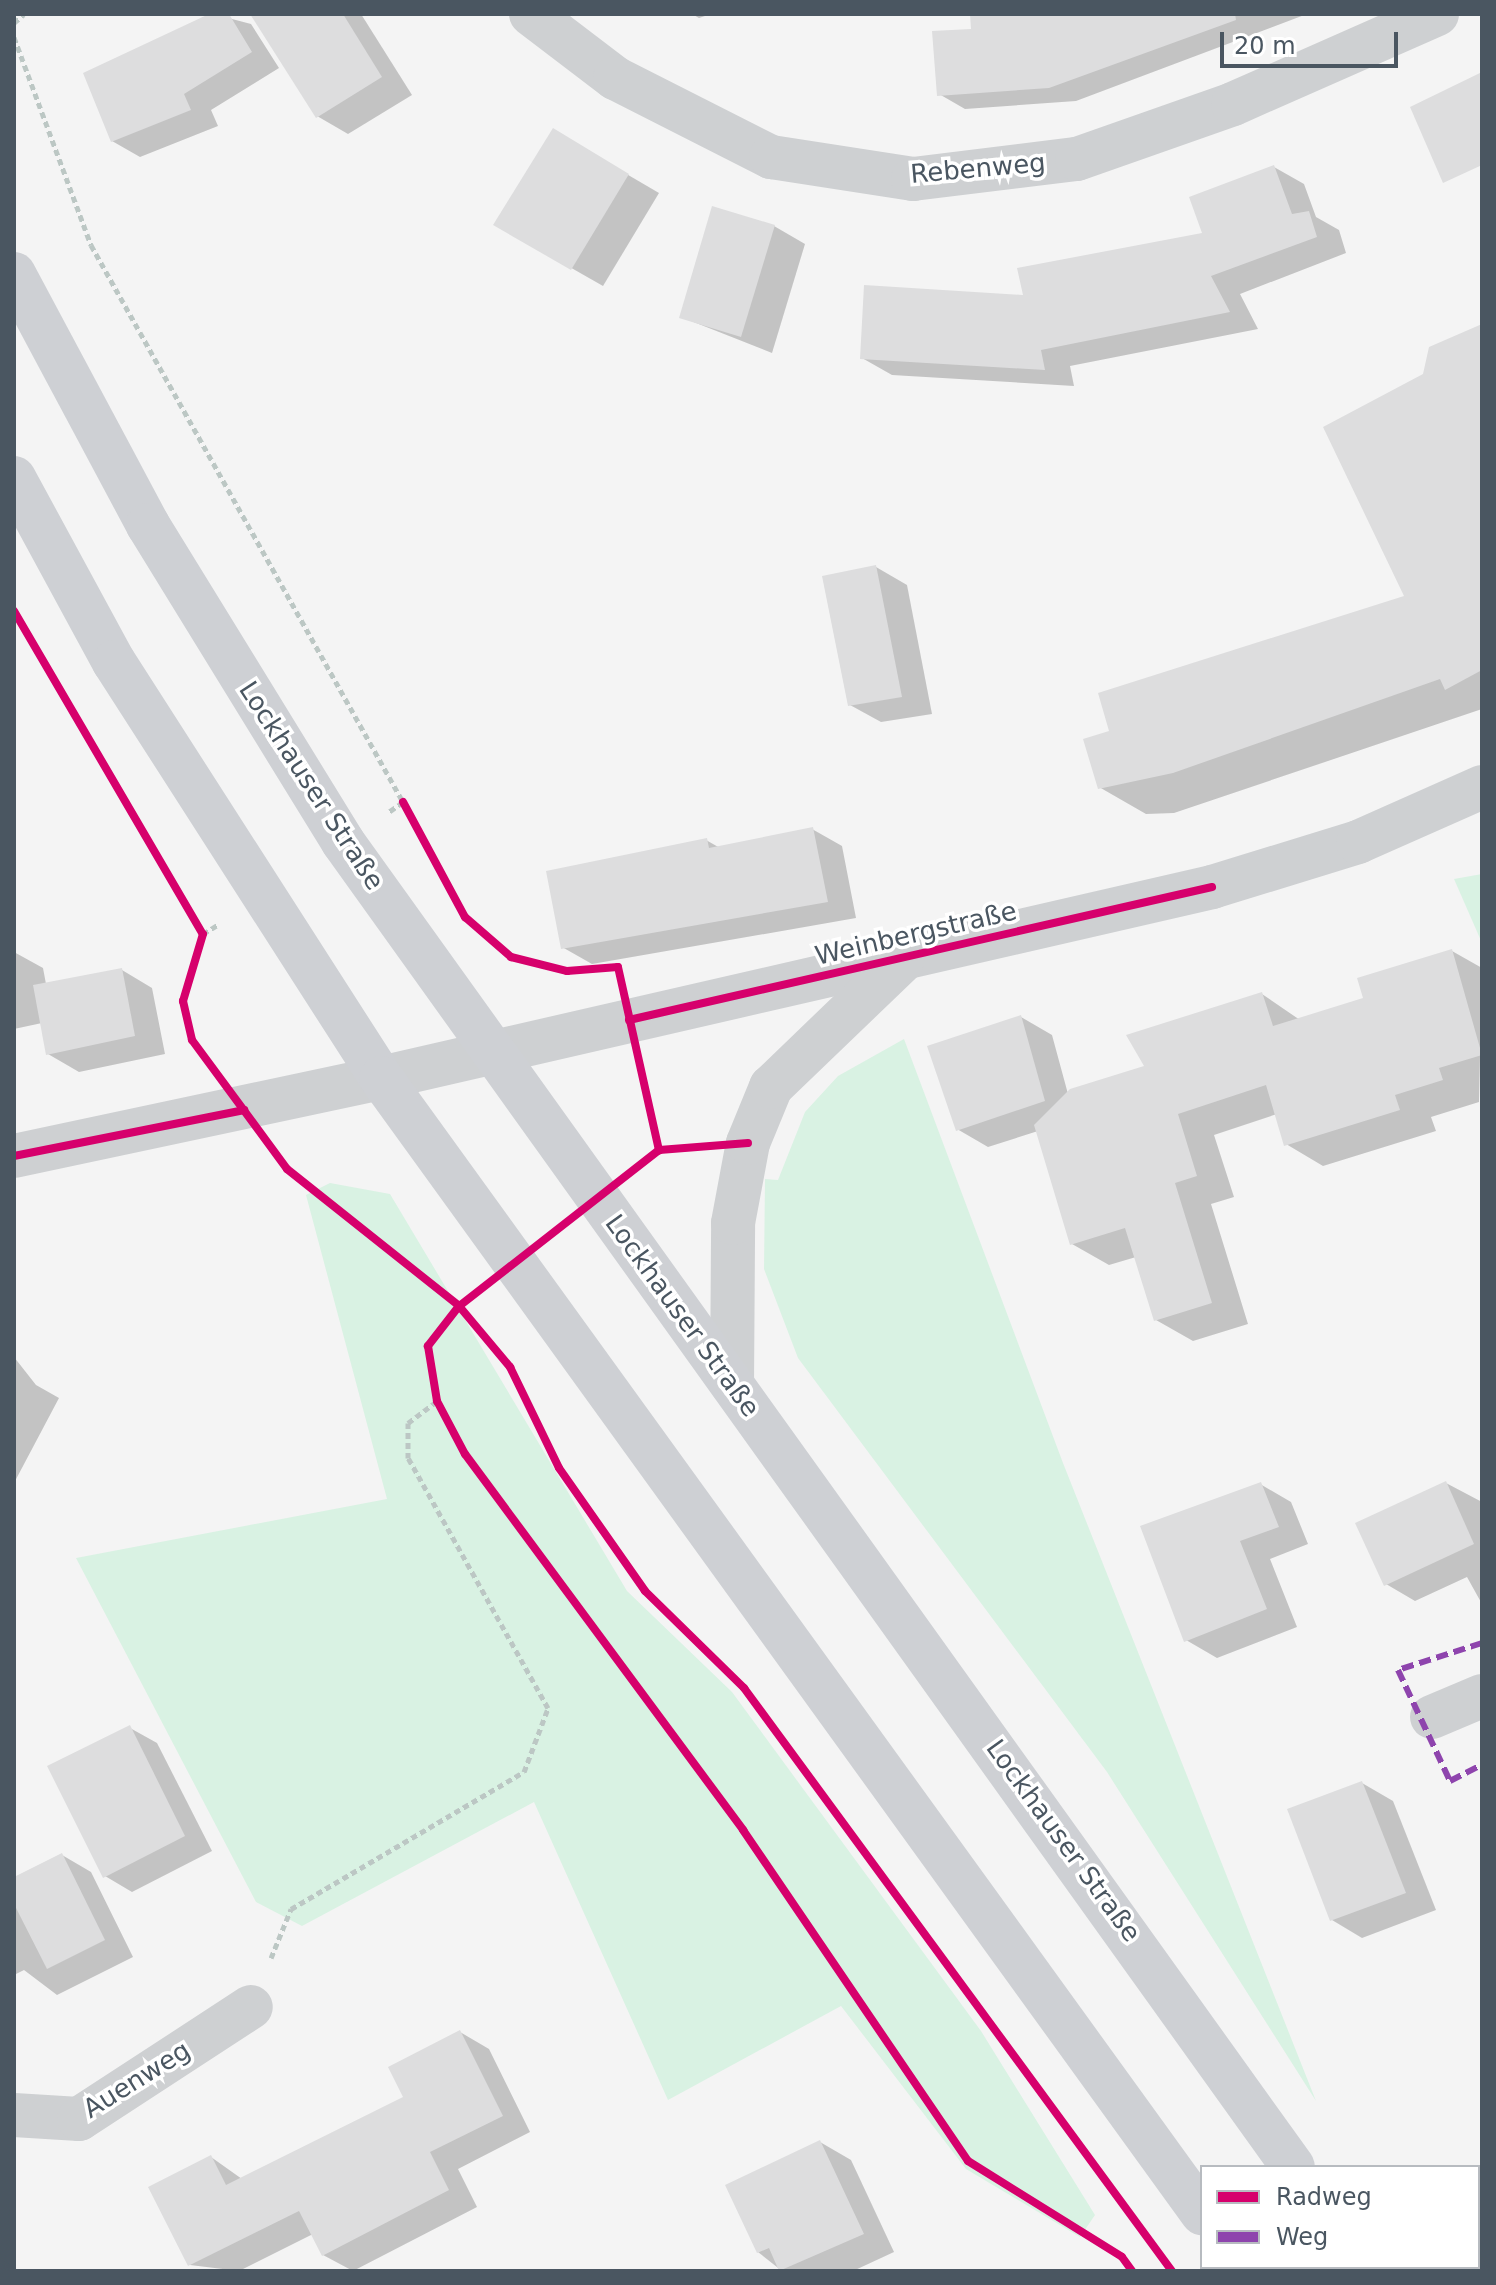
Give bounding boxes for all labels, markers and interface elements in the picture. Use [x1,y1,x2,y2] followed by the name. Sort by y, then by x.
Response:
[1224,16,1402,66] scale bar
[1234,32,1296,60] text: 20 m
[909,148,1047,190] street label: Rebenweg
[232,676,390,896] street label: Lockhauser Straße
[812,896,1020,972] street label: Weinbergstraße
[598,1209,766,1423] street label: Lockhauser Straße
[979,1734,1147,1948] street label: Lockhauser Straße
[78,2035,196,2125] street label: Auenweg
[1200,2165,1480,2269] legend
[1276,2183,1372,2211] text: Radweg
[1276,2223,1328,2251] text: Weg

